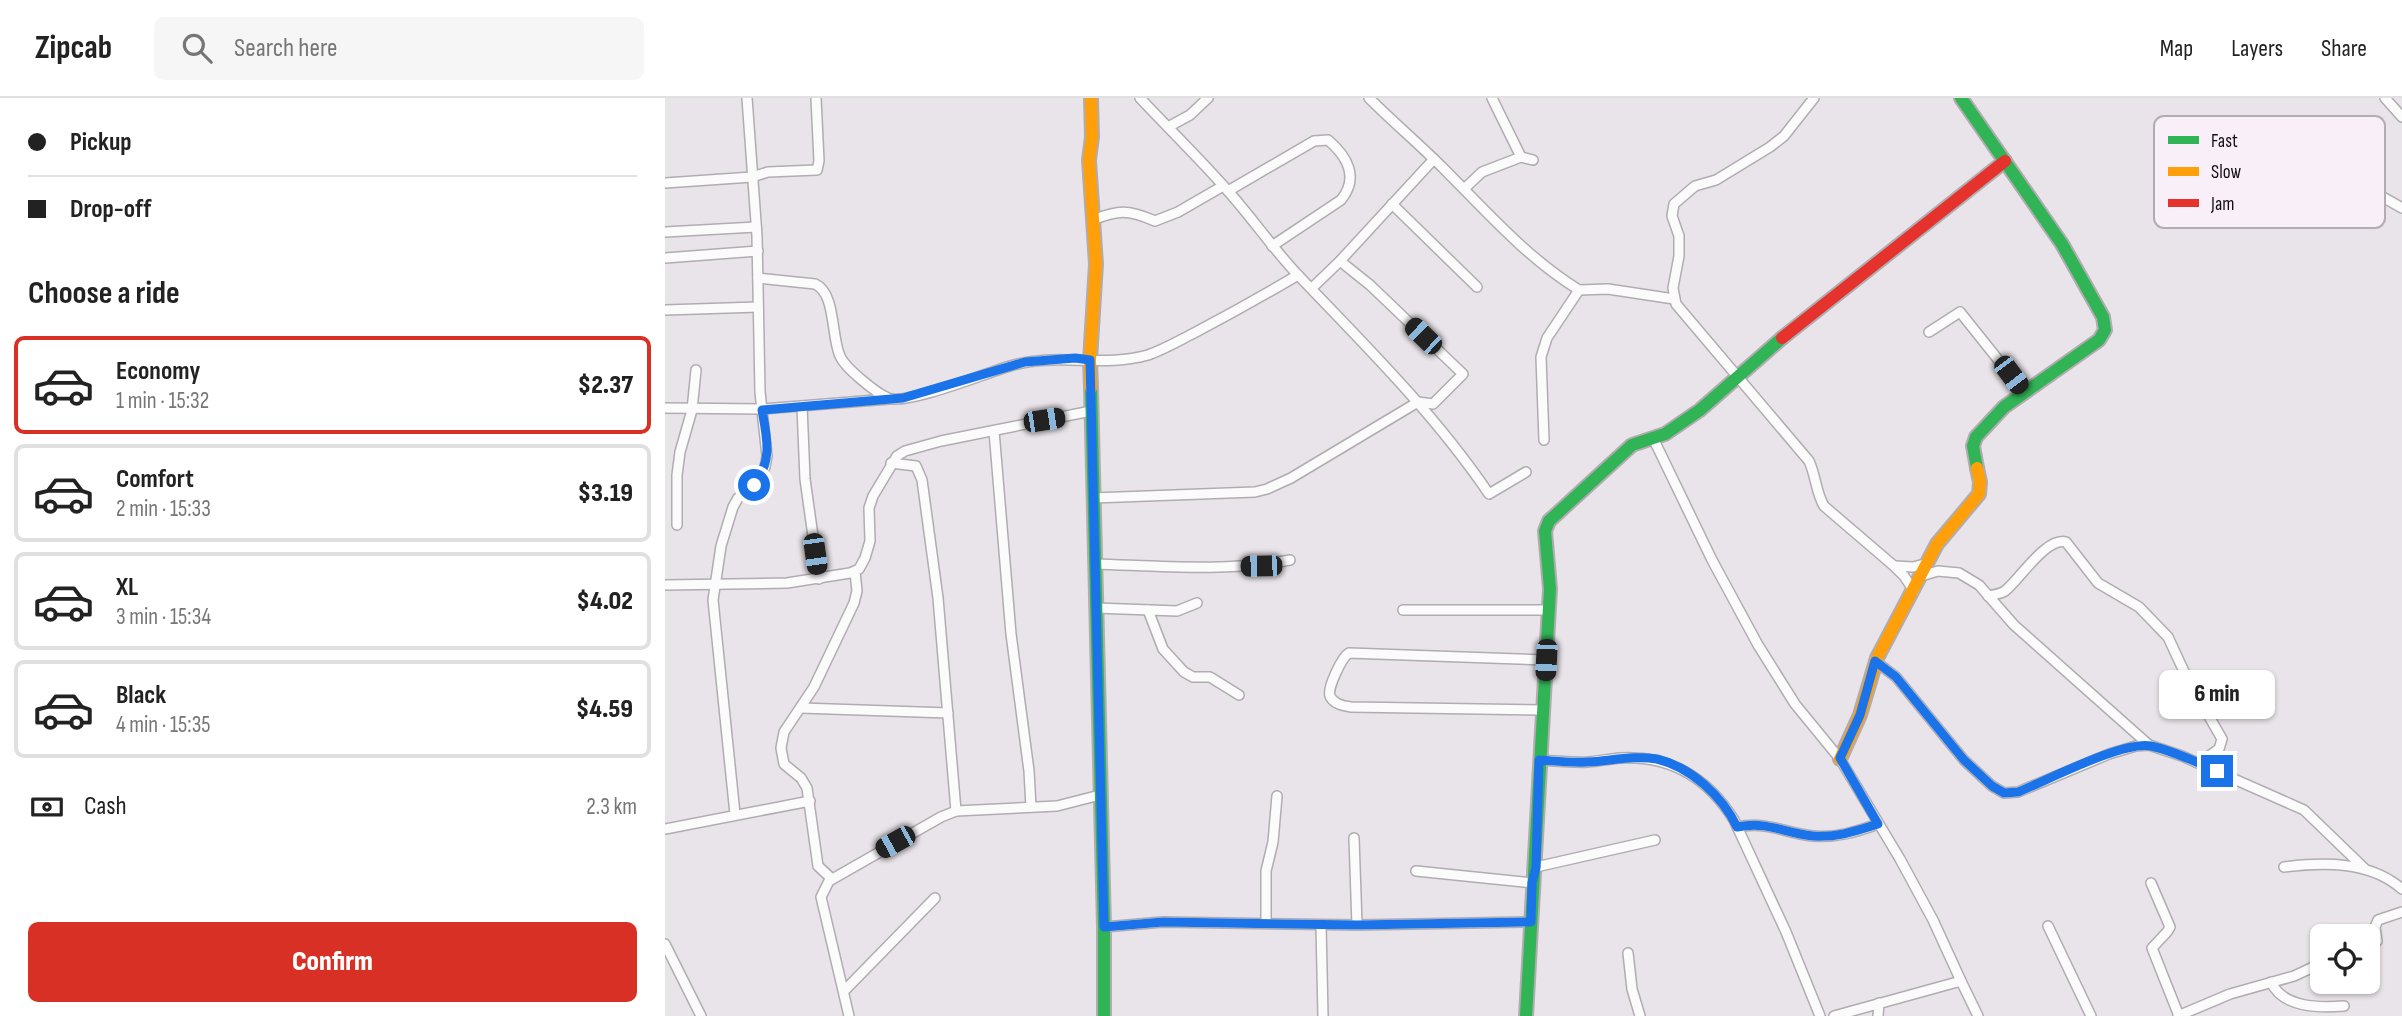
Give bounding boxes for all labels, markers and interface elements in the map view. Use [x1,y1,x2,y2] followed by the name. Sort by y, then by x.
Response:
[154,17,644,80] search box
[35,28,112,68] text: Zipcab
[178,29,216,67] icon: search
[234,33,337,64] text: Search here
[2160,34,2193,63] text: Map
[2231,34,2283,63] text: Layers
[2321,34,2367,63] text: Share
[2154,116,2385,228] legend
[70,127,132,158] text: Pickup
[2211,130,2238,153] text: Fast
[2211,161,2241,184] text: Slow
[2210,193,2234,216] text: Jam
[70,194,151,225] text: Drop-off
[28,274,180,313] text: Choose a ride
[1401,314,1446,358] car
[1990,352,2033,398] car
[32,354,95,417] icon: car
[116,356,200,387] text: Economy
[578,370,633,401] text: $2.37
[116,387,209,415] text: 1 min · 15:32
[1022,406,1067,434] car
[32,462,95,525] icon: car
[116,464,194,495] text: Comfort
[738,469,770,501] route start
[578,478,633,509] text: $3.19
[116,495,211,523] text: 2 min · 15:33
[802,532,829,576] car
[1240,555,1283,577] car
[32,570,95,633] icon: car
[116,572,138,603] text: XL
[577,586,633,617] text: $4.02
[116,603,211,631] text: 3 min · 15:34
[1535,638,1558,682] car
[2159,670,2275,718] callout: 6 min
[32,678,95,741] icon: car
[116,680,166,711] text: Black
[2194,680,2240,708] text: 6 min
[576,694,633,725] text: $4.59
[116,711,211,739] text: 4 min · 15:35
[2201,755,2233,787] route end
[28,788,66,826] icon: cash
[84,791,127,822] text: Cash
[586,793,637,821] text: 2.3 km
[872,823,919,861] car
[28,922,637,1002] button: Confirm
[2310,924,2380,994] map controls
[2310,924,2380,994] button: locate

